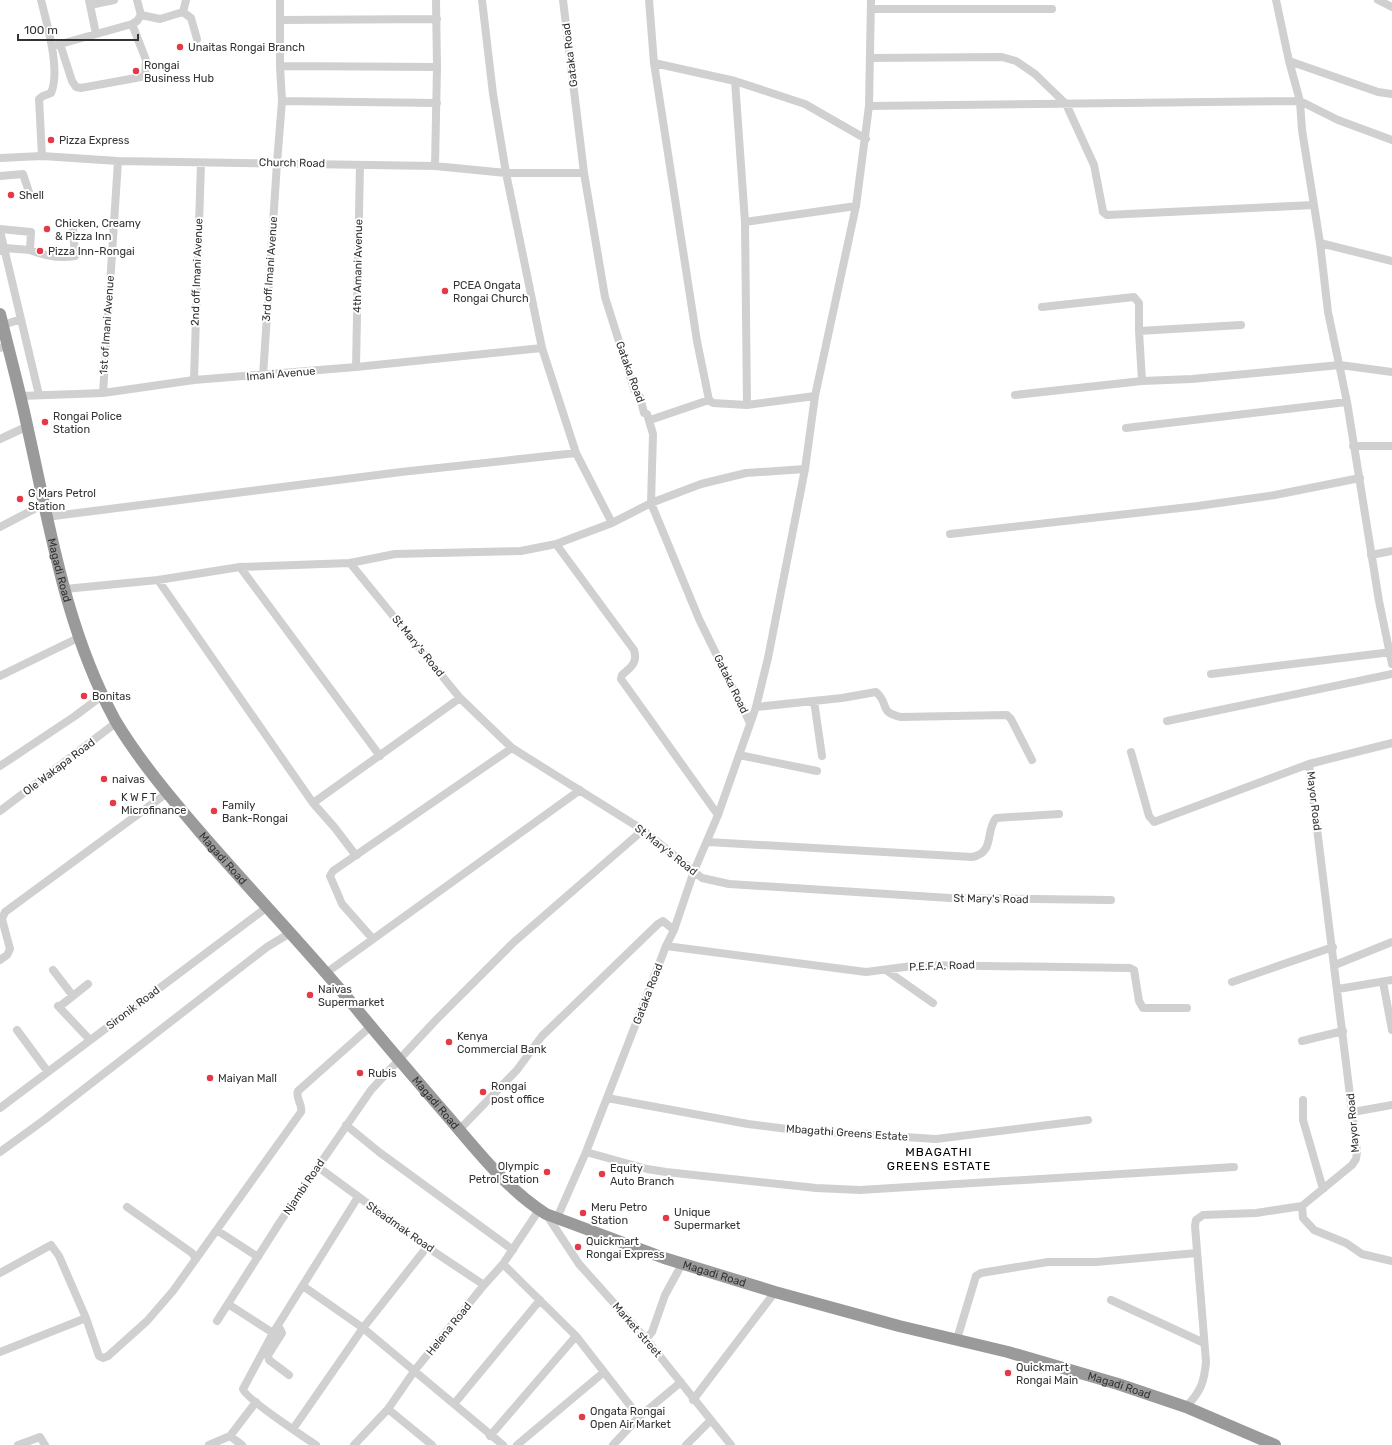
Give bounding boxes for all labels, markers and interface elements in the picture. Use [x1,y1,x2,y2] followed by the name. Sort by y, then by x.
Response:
[18,16,138,42] scale bar
[560,22,580,88] street label: Gataka Road
[24,23,58,37] text: 100 m
[188,41,305,54] place label: Unaitas Rongai Branch
[175,42,185,52] marker: Unaitas Rongai Branch
[144,59,214,85] place label: Rongai Business Hub
[131,66,141,76] marker: Rongai Business Hub
[59,134,130,147] place label: Pizza Express
[46,135,56,145] marker: Pizza Express
[259,156,325,170] street label: Church Road
[19,189,44,202] place label: Shell
[6,190,16,200] marker: Shell
[260,216,280,322] street label: 3rd off Imani Avenue
[55,217,141,243] place label: Chicken, Creamy & Pizza Inn
[189,218,205,326] street label: 2nd off Imani Avenue
[351,219,365,313] street label: 4th Amani Avenue
[42,224,52,234] marker: Chicken, Creamy & Pizza Inn
[48,245,135,258] place label: Pizza Inn-Rongai
[35,246,45,256] marker: Pizza Inn-Rongai
[97,275,117,375] street label: 1st of Imani Avenue
[453,279,529,305] place label: PCEA Ongata Rongai Church
[440,286,450,296] marker: PCEA Ongata Rongai Church
[613,340,647,404] street label: Gataka Road
[246,365,316,383] street label: Imani Avenue
[53,410,122,436] place label: Rongai Police Station
[40,417,50,427] marker: Rongai Police Station
[28,487,96,513] place label: G Mars Petrol Station
[15,494,25,504] marker: G Mars Petrol Station
[45,537,74,604] street label: Magadi Road
[389,613,447,679] street label: St Mary's Road
[711,652,751,716] street label: Gataka Road
[92,690,131,703] place label: Bonitas
[79,691,89,701] marker: Bonitas
[21,736,97,798] street label: Ole Wakapa Road
[1304,771,1324,831] street label: Mayor Road
[112,773,145,786] place label: naivas
[99,774,109,784] marker: naivas
[121,791,186,817] place label: K W F T Microfinance
[108,798,118,808] marker: K W F T Microfinance
[222,799,288,825] place label: Family Bank-Rongai
[209,806,219,816] marker: Family Bank-Rongai
[632,822,700,878] street label: St Mary's Road
[197,829,250,887] street label: Magadi Road
[953,892,1029,906] street label: St Mary's Road
[909,958,975,974] street label: P.E.F.A. Road
[630,962,666,1026] street label: Gataka Road
[318,983,385,1009] place label: Naivas Supermarket
[104,984,162,1032] street label: Sironik Road
[305,990,315,1000] marker: Naivas Supermarket
[457,1030,547,1056] place label: Kenya Commercial Bank
[444,1037,454,1047] marker: Kenya Commercial Bank
[368,1067,397,1080] place label: Rubis
[355,1068,365,1078] marker: Rubis
[218,1072,277,1085] place label: Maiyan Mall
[205,1073,215,1083] marker: Maiyan Mall
[410,1074,462,1132] street label: Magadi Road
[491,1080,544,1106] place label: Rongai post office
[478,1087,488,1097] marker: Rongai post office
[1344,1093,1362,1153] street label: Mayor Road
[786,1122,908,1144] street label: Mbagathi Greens Estate
[887,1145,991,1173] district label: MBAGATHI GREENS ESTATE
[281,1157,327,1217] street label: Njambi Road
[469,1160,539,1186] place label: Olympic Petrol Station
[610,1162,674,1188] place label: Equity Auto Branch
[542,1167,552,1177] marker: Olympic Petrol Station
[597,1169,607,1179] marker: Equity Auto Branch
[363,1199,437,1255] street label: Steadmak Road
[591,1201,647,1227] place label: Meru Petro Station
[674,1206,741,1232] place label: Unique Supermarket
[578,1208,588,1218] marker: Meru Petro Station
[661,1213,671,1223] marker: Unique Supermarket
[586,1235,665,1261] place label: Quickmart Rongai Express
[573,1242,583,1252] marker: Quickmart Rongai Express
[681,1258,748,1289] street label: Magadi Road
[424,1300,474,1358] street label: Helena Road
[610,1300,665,1360] street label: Market street
[1016,1361,1078,1387] place label: Quickmart Rongai Main
[1003,1368,1013,1378] marker: Quickmart Rongai Main
[1086,1369,1153,1401] street label: Magadi Road
[590,1405,671,1431] place label: Ongata Rongai Open Air Market
[577,1412,587,1422] marker: Ongata Rongai Open Air Market

